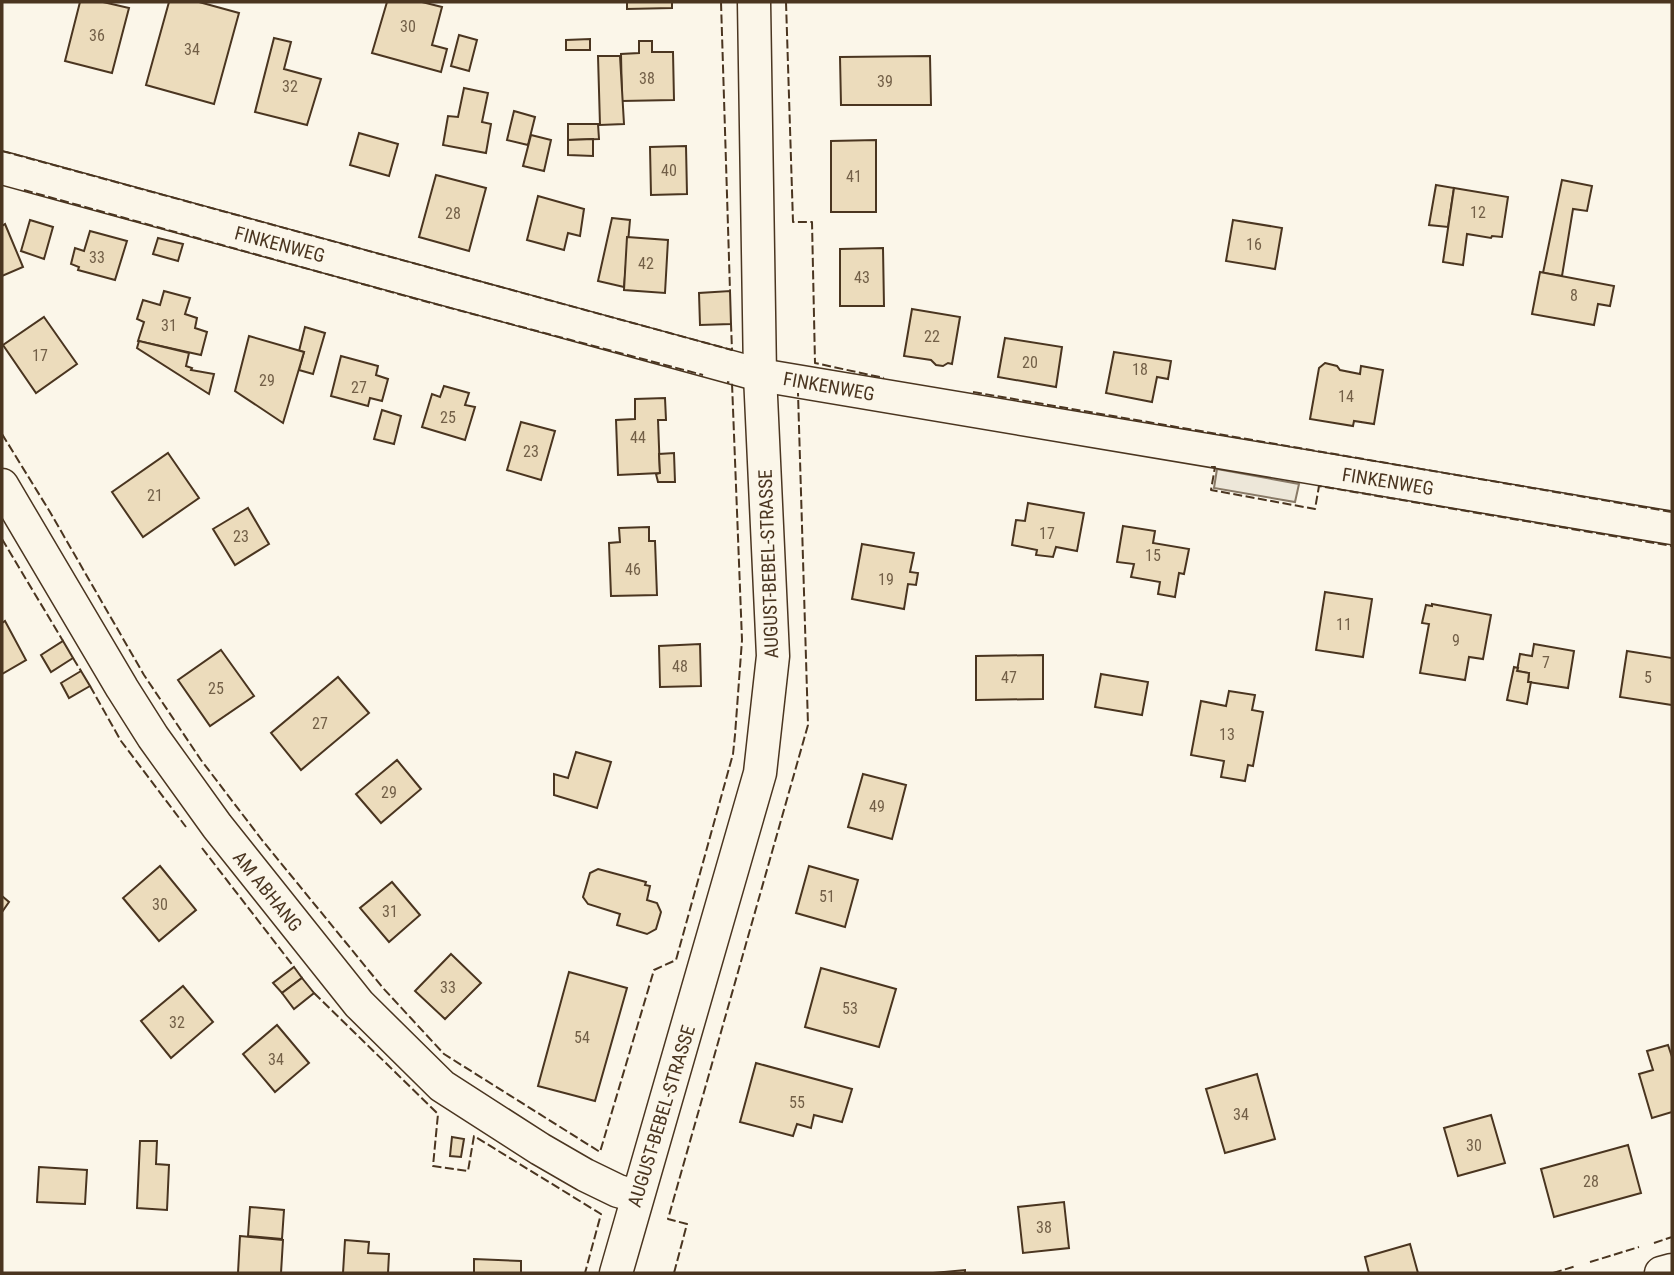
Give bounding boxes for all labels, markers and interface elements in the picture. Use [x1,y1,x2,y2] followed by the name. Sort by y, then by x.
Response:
[400,17,416,36] house number: 30
[89,26,105,45] house number: 36
[184,40,200,59] house number: 34
[639,69,655,88] house number: 38
[877,72,893,91] house number: 39
[282,77,298,96] house number: 32
[661,161,677,180] house number: 40
[846,167,862,186] house number: 41
[1470,203,1486,222] house number: 12
[445,204,461,223] house number: 28
[232,221,327,268] street label: FINKENWEG
[1246,235,1262,254] house number: 16
[89,248,105,267] house number: 33
[638,254,654,273] house number: 42
[854,268,870,287] house number: 43
[1570,286,1578,305] house number: 8
[161,316,177,335] house number: 31
[924,327,940,346] house number: 22
[32,346,48,365] house number: 17
[1022,353,1038,372] house number: 20
[1132,360,1148,379] house number: 18
[781,367,876,406] street label: FINKENWEG
[259,371,275,390] house number: 29
[351,378,367,397] house number: 27
[1338,387,1354,406] house number: 14
[440,408,456,427] house number: 25
[630,428,646,447] house number: 44
[523,442,539,461] house number: 23
[1340,463,1435,500] street label: FINKENWEG
[754,469,783,659] street label: AUGUST-BEBEL-STRASSE
[147,486,163,505] house number: 21
[1039,524,1055,543] house number: 17
[233,527,249,546] house number: 23
[1145,546,1161,565] house number: 15
[625,560,641,579] house number: 46
[878,570,894,589] house number: 19
[1336,615,1352,634] house number: 11
[1452,631,1460,650] house number: 9
[1542,653,1550,672] house number: 7
[672,657,688,676] house number: 48
[1001,668,1017,687] house number: 47
[1644,668,1652,687] house number: 5
[208,679,224,698] house number: 25
[312,714,328,733] house number: 27
[1219,725,1235,744] house number: 13
[381,783,397,802] house number: 29
[869,797,885,816] house number: 49
[228,846,307,936] street label: AM ABHANG
[819,887,835,906] house number: 51
[152,895,168,914] house number: 30
[382,902,398,921] house number: 31
[440,978,456,997] house number: 33
[842,999,858,1018] house number: 53
[169,1013,185,1032] house number: 32
[623,1022,700,1210] street label: AUGUST-BEBEL-STRASSE
[574,1028,590,1047] house number: 54
[268,1050,284,1069] house number: 34
[789,1093,805,1112] house number: 55
[1233,1105,1249,1124] house number: 34
[1466,1136,1482,1155] house number: 30
[1583,1172,1599,1191] house number: 28
[1036,1218,1052,1237] house number: 38

